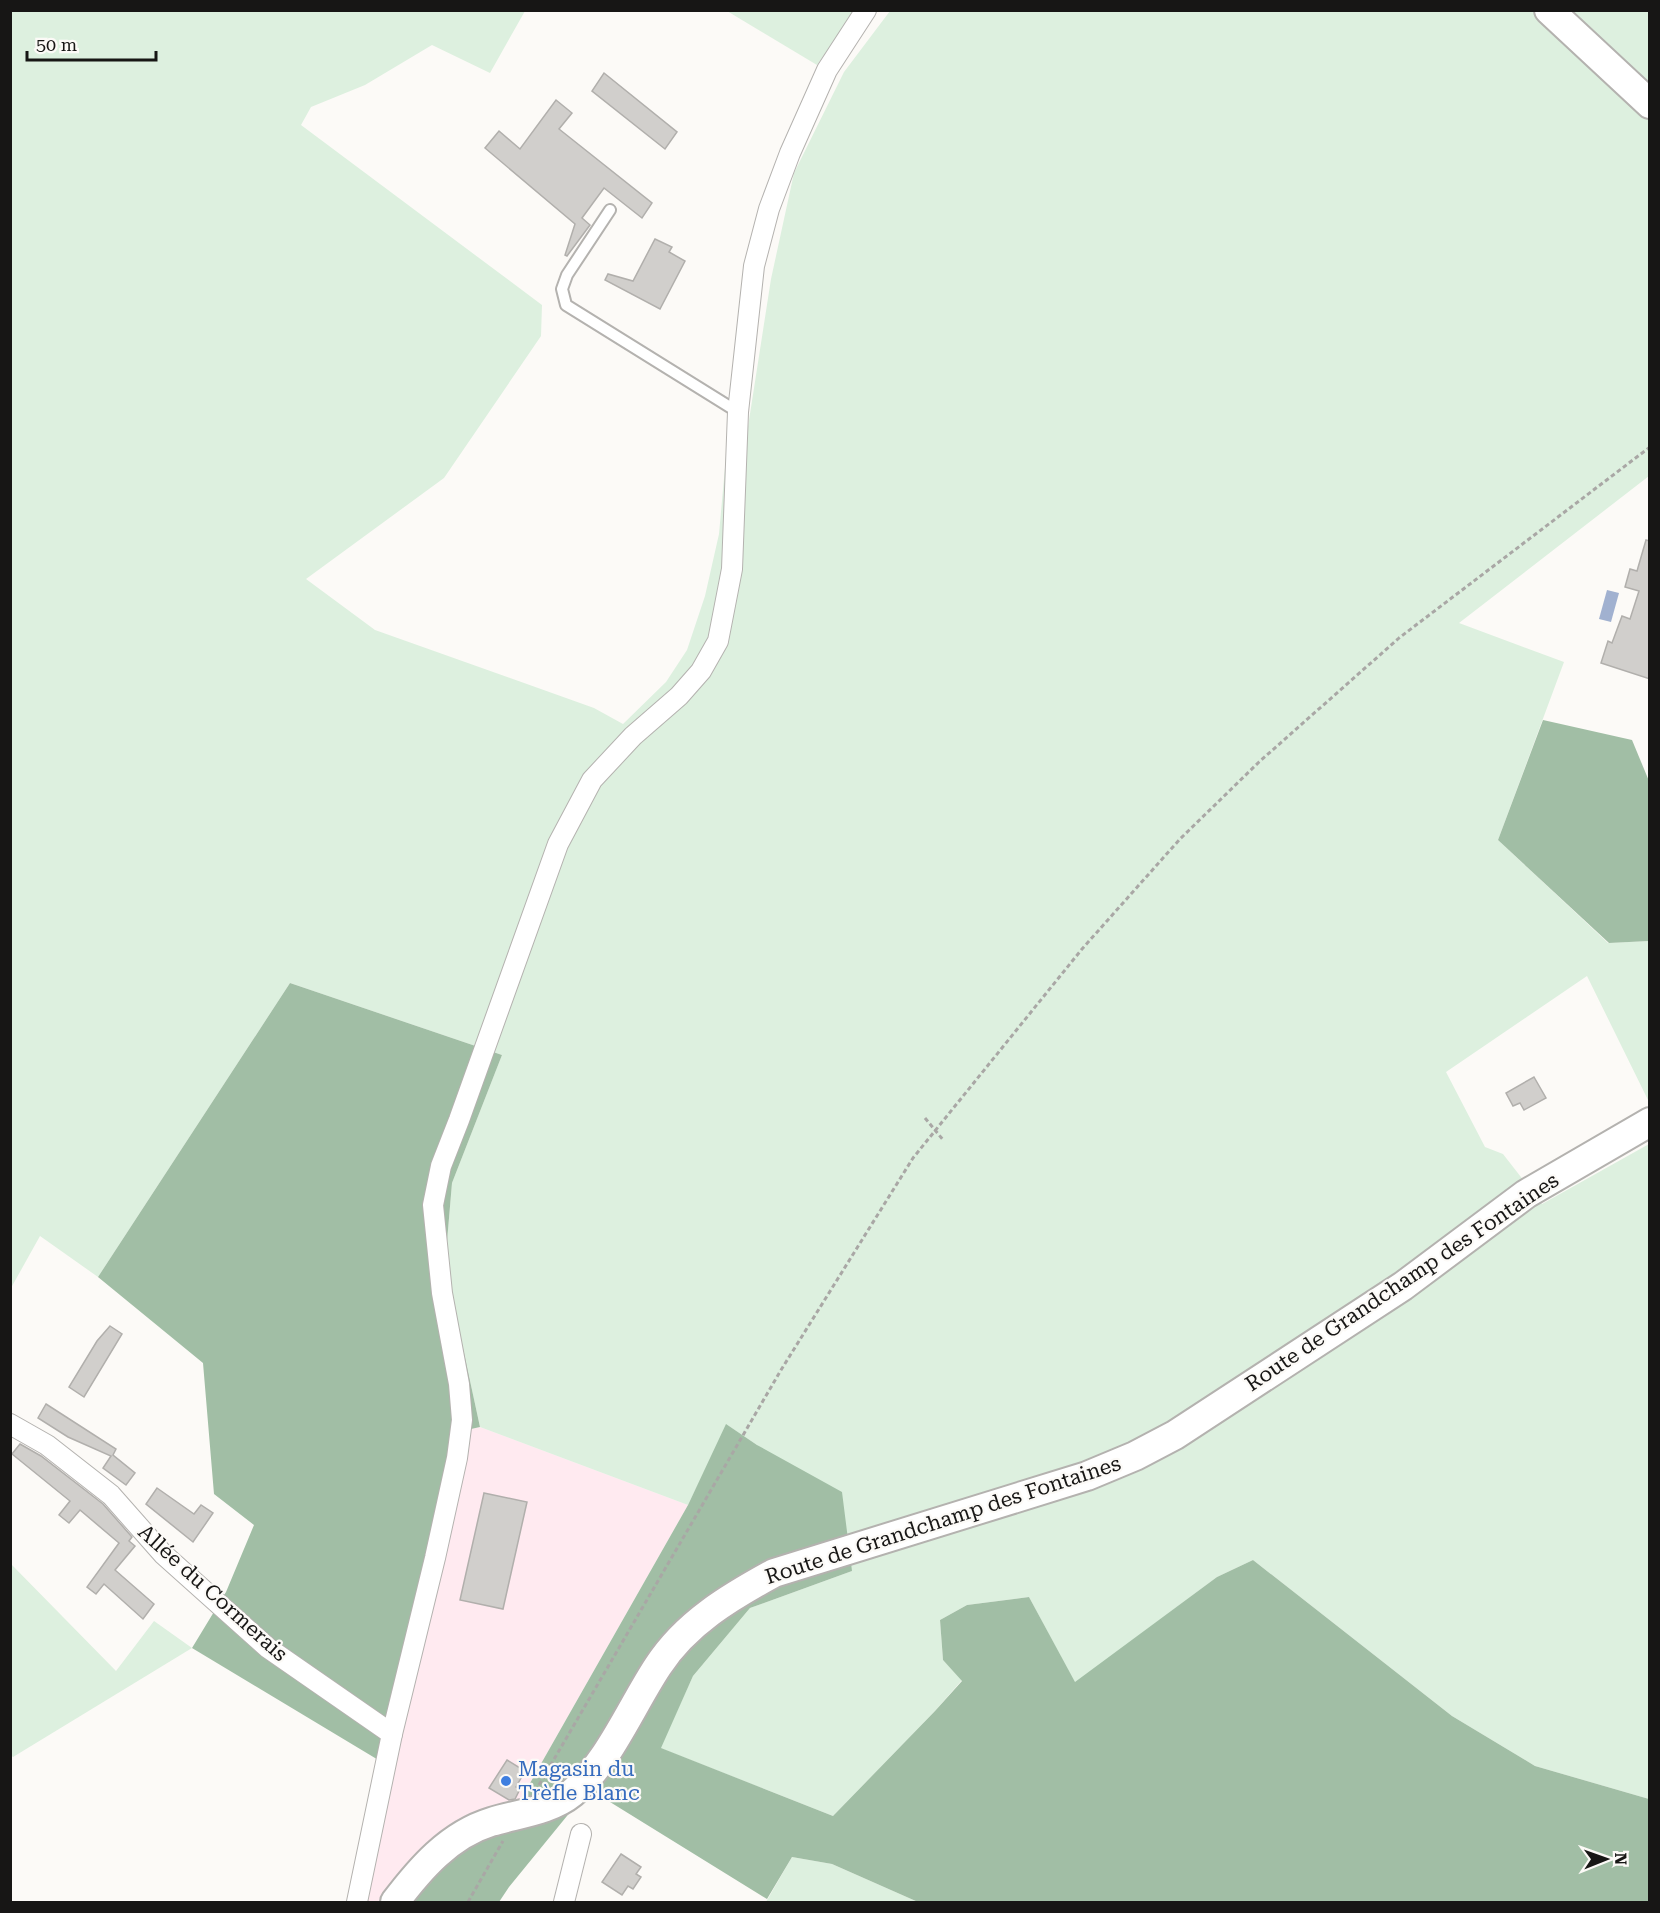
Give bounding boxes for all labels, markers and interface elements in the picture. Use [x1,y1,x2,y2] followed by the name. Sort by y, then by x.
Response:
[27,24,156,62] scale bar
[36,34,77,55] text: 50 m
[1241,1168,1563,1396] street label: Route de Grandchamp des Fontaines
[762,1451,1124,1589] street label: Route de Grandchamp des Fontaines
[134,1520,292,1666] street label: Allée du Cormerais
[518,1757,640,1805] place label: Magasin du Trèfle Blanc
[499,1774,513,1788] marker: Magasin du Trèfle Blanc
[1576,1829,1636,1889] north arrow
[1611,1852,1630,1865] text: N

